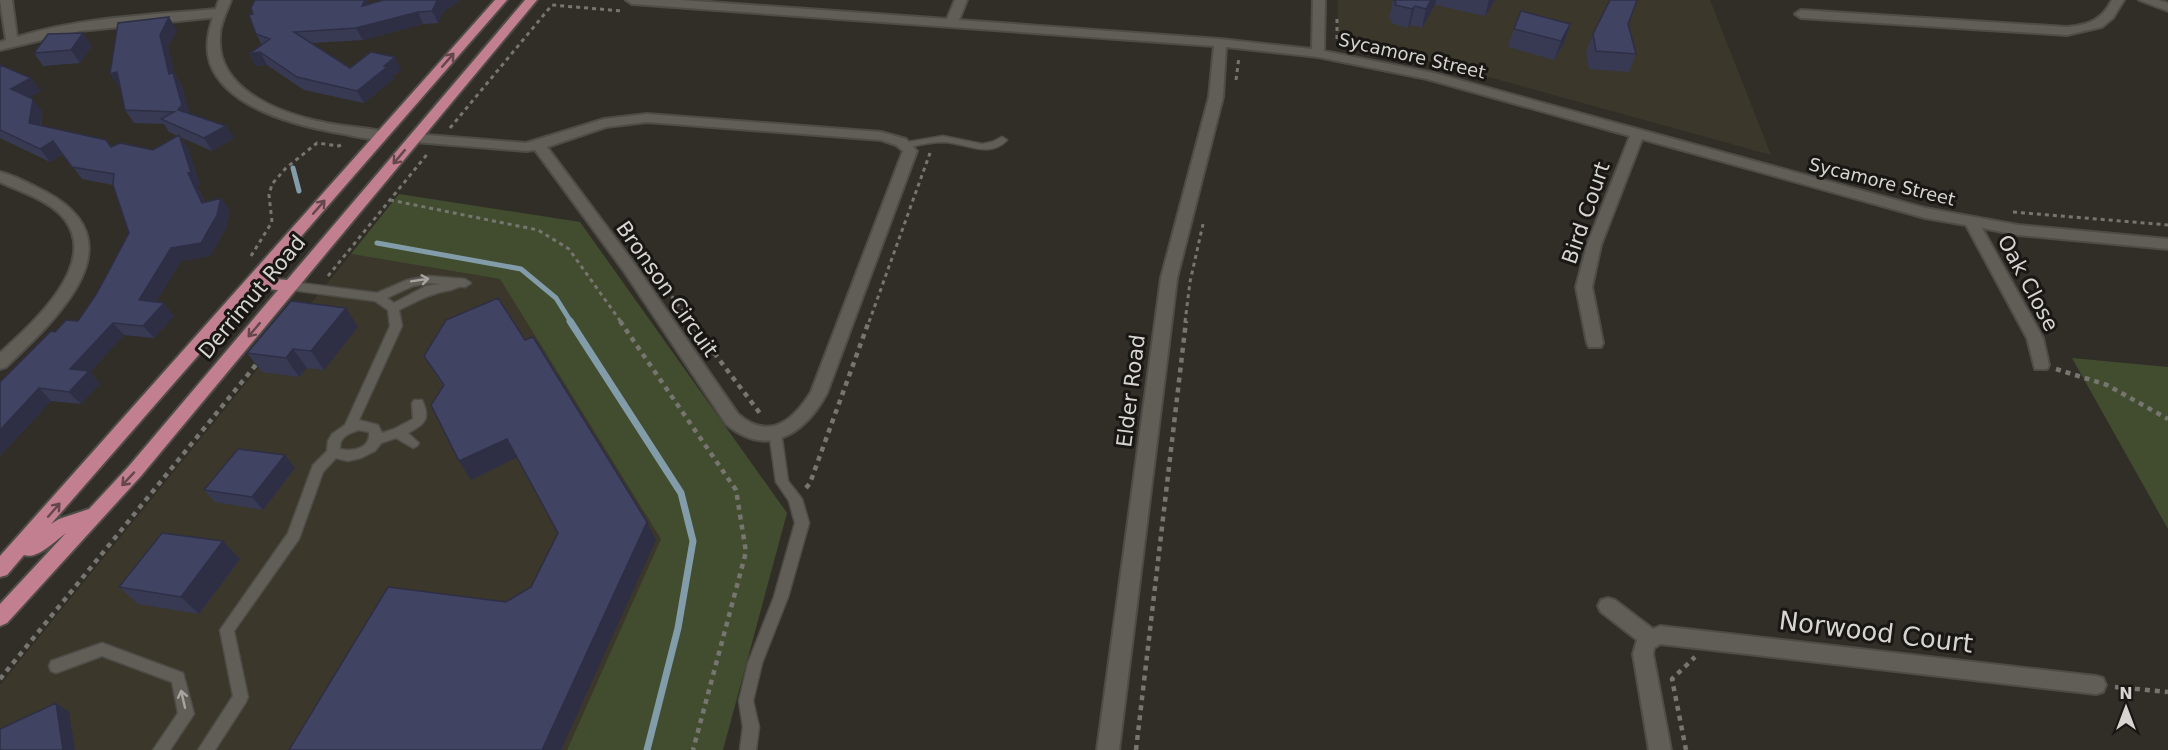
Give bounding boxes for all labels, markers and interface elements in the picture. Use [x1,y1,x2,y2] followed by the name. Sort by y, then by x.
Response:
[1337,28,1488,83] street label: Sycamore Street
[441,53,455,68] one-way arrow
[392,149,406,164] one-way arrow
[1807,153,1957,210] street label: Sycamore Street
[1557,159,1615,267] street label: Bird Court
[312,200,326,215] one-way arrow
[611,217,723,361] street label: Bronson Circuit
[194,231,310,363] street label: Derrimut Road
[1993,231,2063,335] street label: Oak Close
[410,274,429,285] one-way arrow
[247,322,261,337] one-way arrow
[1112,333,1150,449] street label: Elder Road
[121,471,135,486] one-way arrow
[47,502,60,518] one-way arrow
[1777,605,1975,659] street label: Norwood Court
[2096,678,2156,738] north arrow
[2119,684,2133,703] text: N
[176,690,188,709] one-way arrow

